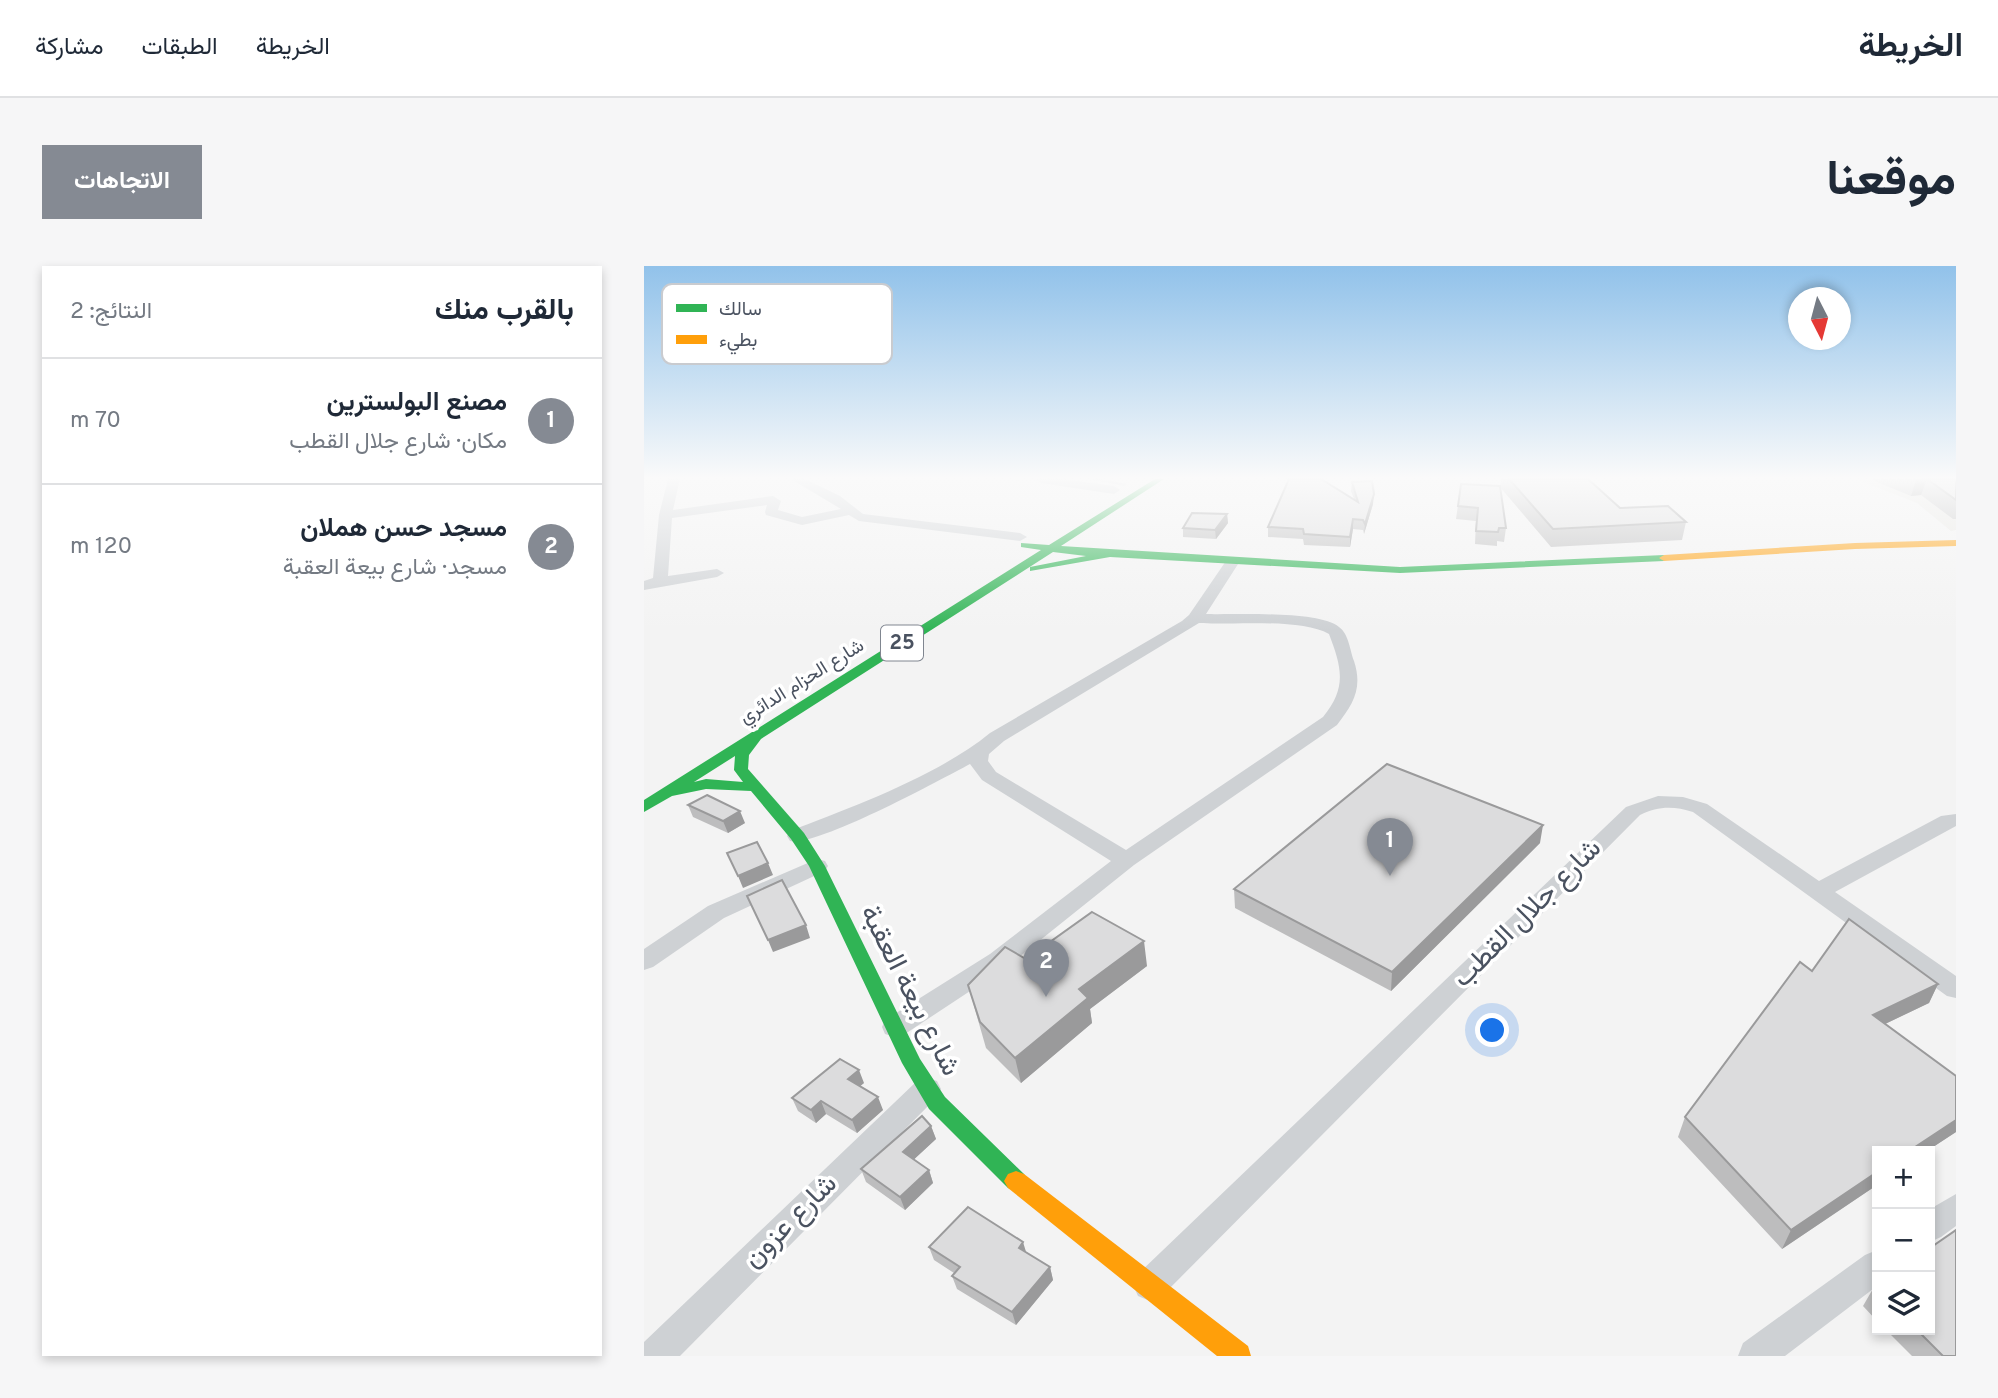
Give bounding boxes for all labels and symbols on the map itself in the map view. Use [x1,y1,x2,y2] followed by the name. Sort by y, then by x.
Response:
[662,284,892,364] legend
[1788,287,1851,350] north arrow
[719,298,762,322] text: سالك
[719,329,757,355] text: بطيء
[881,626,923,660] road number: 25
[735,634,870,732] street label: شارع الحزام الدائري
[1367,818,1413,876] pin: 1
[1446,832,1610,996] street label: شارع جلال القطب
[850,899,968,1083] street label: شارع بيعة العقبة
[1023,939,1069,997] pin: 2
[1475,1013,1509,1047] your location
[736,1167,846,1277] street label: شارع عزون

